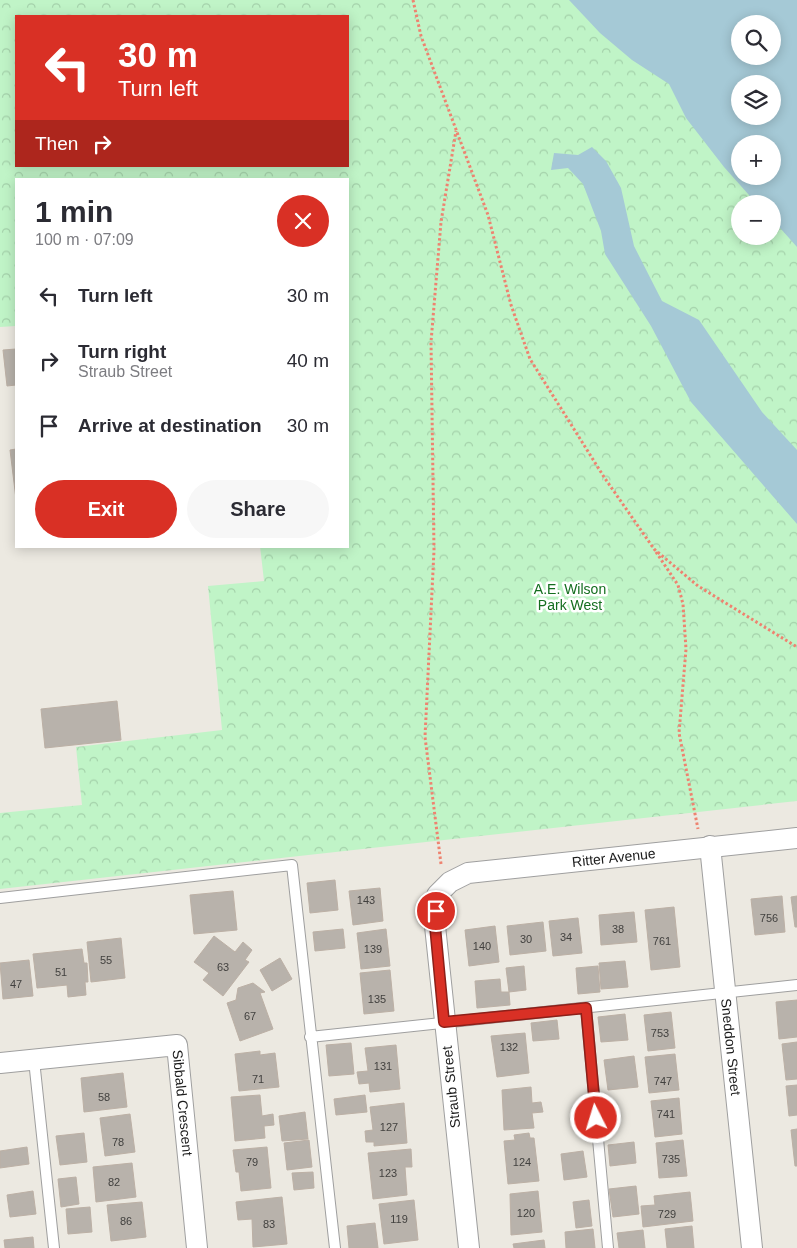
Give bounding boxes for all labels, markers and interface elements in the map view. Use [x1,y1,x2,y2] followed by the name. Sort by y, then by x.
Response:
[731,15,781,245] map controls
[731,15,781,65] button: search
[35,35,100,100] icon: left
[118,35,198,74] text: 30 m
[731,75,781,125] button: layers
[118,76,198,101] text: Turn left
[88,130,116,158] icon: right
[35,133,78,154] text: Then
[731,135,781,185] button: +
[35,195,113,228] text: 1 min
[277,195,329,247] button: close
[731,195,781,245] button: −
[35,231,134,248] text: 100 m · 07:09
[35,282,63,310] icon: left
[78,285,153,306] text: Turn left
[287,285,329,306] text: 30 m
[78,341,166,362] text: Turn right
[35,347,63,375] icon: right
[287,350,329,371] text: 40 m
[78,363,172,380] text: Straub Street
[35,412,63,440] icon: arrive
[78,415,262,436] text: Arrive at destination
[287,415,329,436] text: 30 m
[35,480,177,538] button: Exit
[187,480,329,538] button: Share
[534,581,606,613] park label: A.E. Wilson Park West
[571,845,657,870] street label: Ritter Avenue
[415,890,457,932] pin
[357,894,375,906] house number: 143
[422,897,450,925] icon: arrive
[760,912,778,924] house number: 756
[612,923,624,935] house number: 38
[560,931,572,943] house number: 34
[520,933,532,945] house number: 30
[653,935,671,947] house number: 761
[473,940,491,952] house number: 140
[364,943,382,955] house number: 139
[100,954,112,966] house number: 55
[217,961,229,973] house number: 63
[55,966,67,978] house number: 51
[10,978,22,990] house number: 47
[368,993,386,1005] house number: 135
[718,998,744,1096] street label: Sneddon Street
[244,1010,256,1022] house number: 67
[651,1027,669,1039] house number: 753
[500,1041,518,1053] house number: 132
[439,1045,463,1129] street label: Straub Street
[170,1049,196,1157] street label: Sibbald Crescent
[374,1060,392,1072] house number: 131
[252,1073,264,1085] house number: 71
[654,1075,672,1087] house number: 747
[98,1091,110,1103] house number: 58
[569,1091,621,1143] position arrow
[657,1108,675,1120] house number: 741
[380,1121,398,1133] house number: 127
[112,1136,124,1148] house number: 78
[662,1153,680,1165] house number: 735
[246,1156,258,1168] house number: 79
[513,1156,531,1168] house number: 124
[379,1167,397,1179] house number: 123
[108,1176,120,1188] house number: 82
[517,1207,535,1219] house number: 120
[658,1208,676,1220] house number: 729
[390,1213,408,1225] house number: 119
[120,1215,132,1227] house number: 86
[263,1218,275,1230] house number: 83

